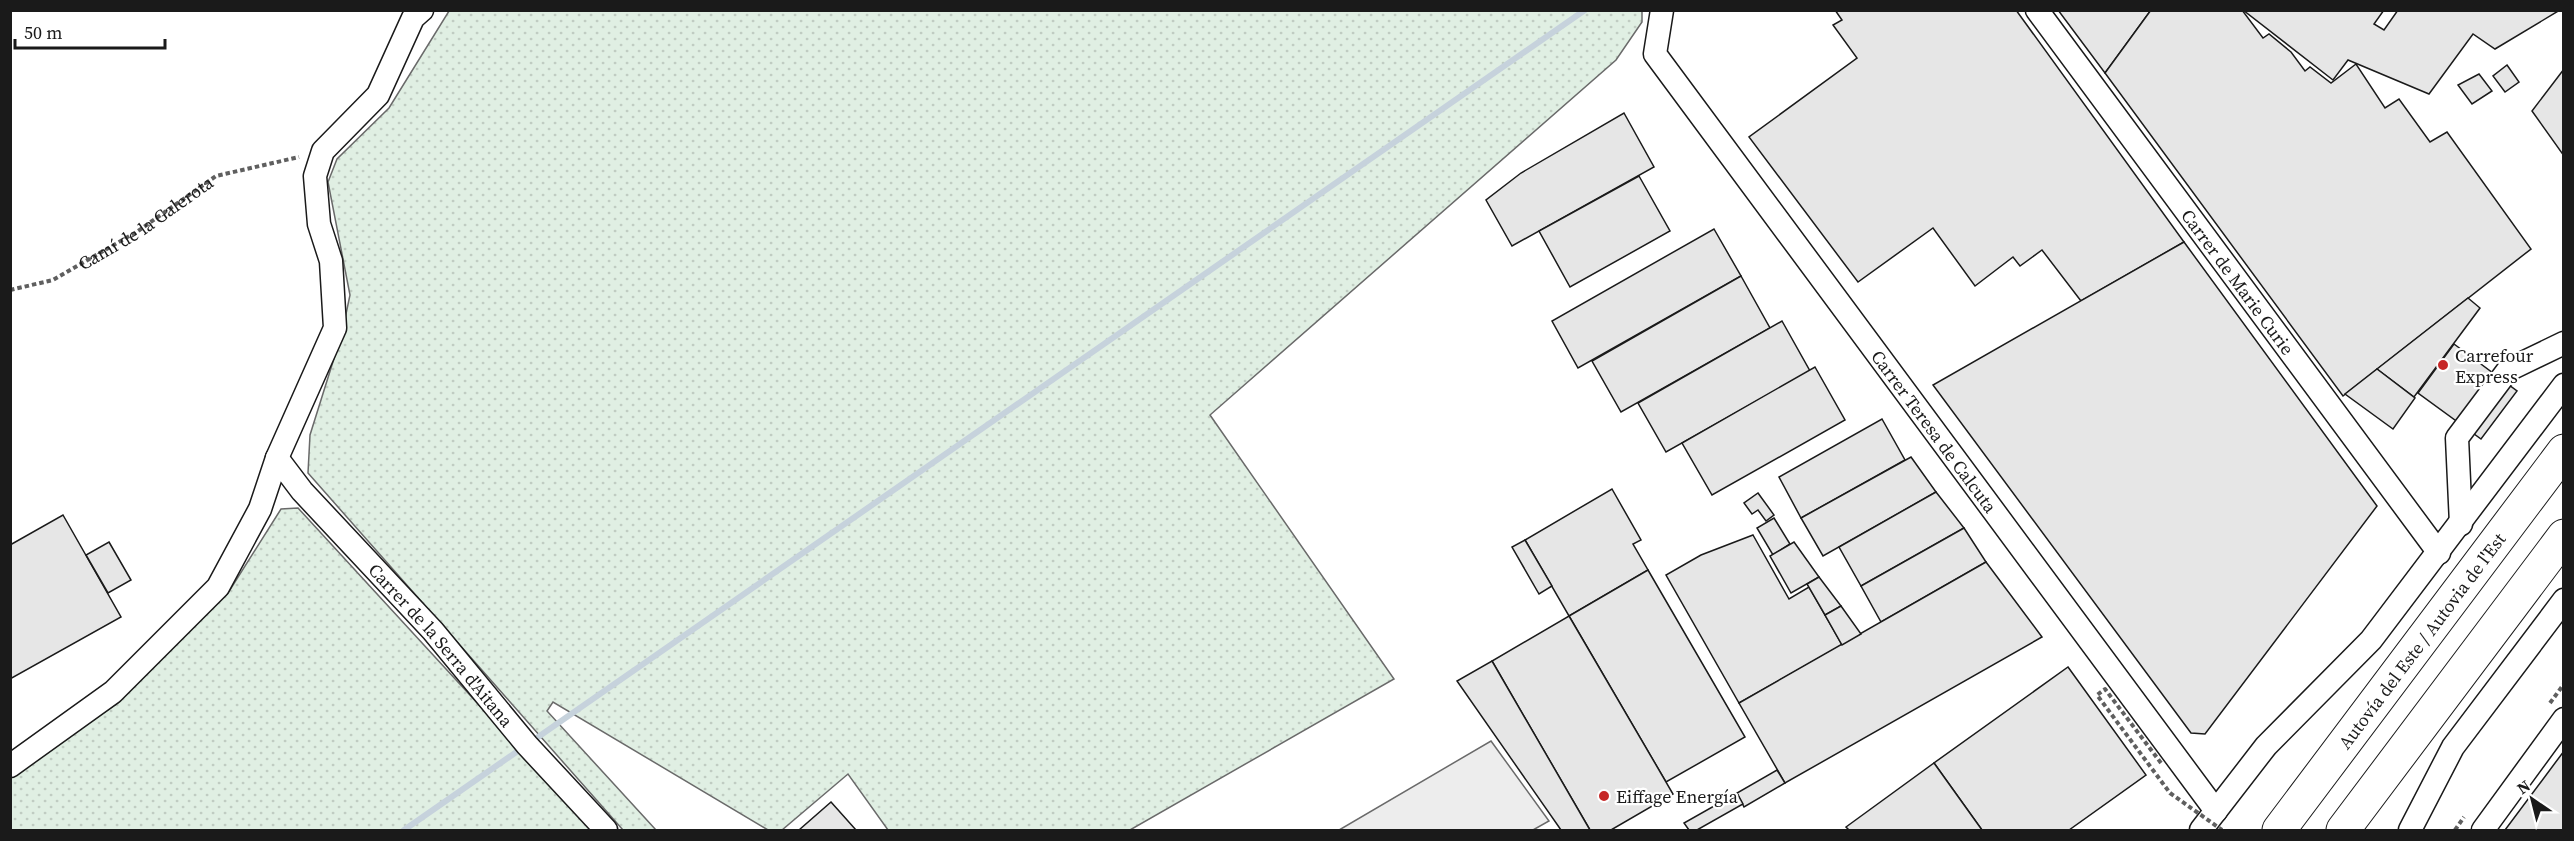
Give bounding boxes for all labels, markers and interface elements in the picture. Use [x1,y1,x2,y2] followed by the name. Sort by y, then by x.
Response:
[15,12,165,50] scale bar
[24,20,62,45] text: 50 m
[73,169,219,276] street label: Camí de la Galerota
[2176,204,2300,360] street label: Carrer de Marie Curie
[2455,343,2534,389] place label: Carrefour Express
[1866,345,2004,518] street label: Carrer Teresa de Calcuta
[2436,358,2450,372] marker: Carrefour Express
[2332,527,2511,754] street label: Autovía del Este / Autovia de l'Est
[363,558,520,733] street label: Carrer de la Serra d'Aitana
[2502,769,2562,829] north arrow
[2512,774,2535,799] text: N
[1616,784,1739,809] place label: Eiffage Energía
[1597,789,1611,803] marker: Eiffage Energía

